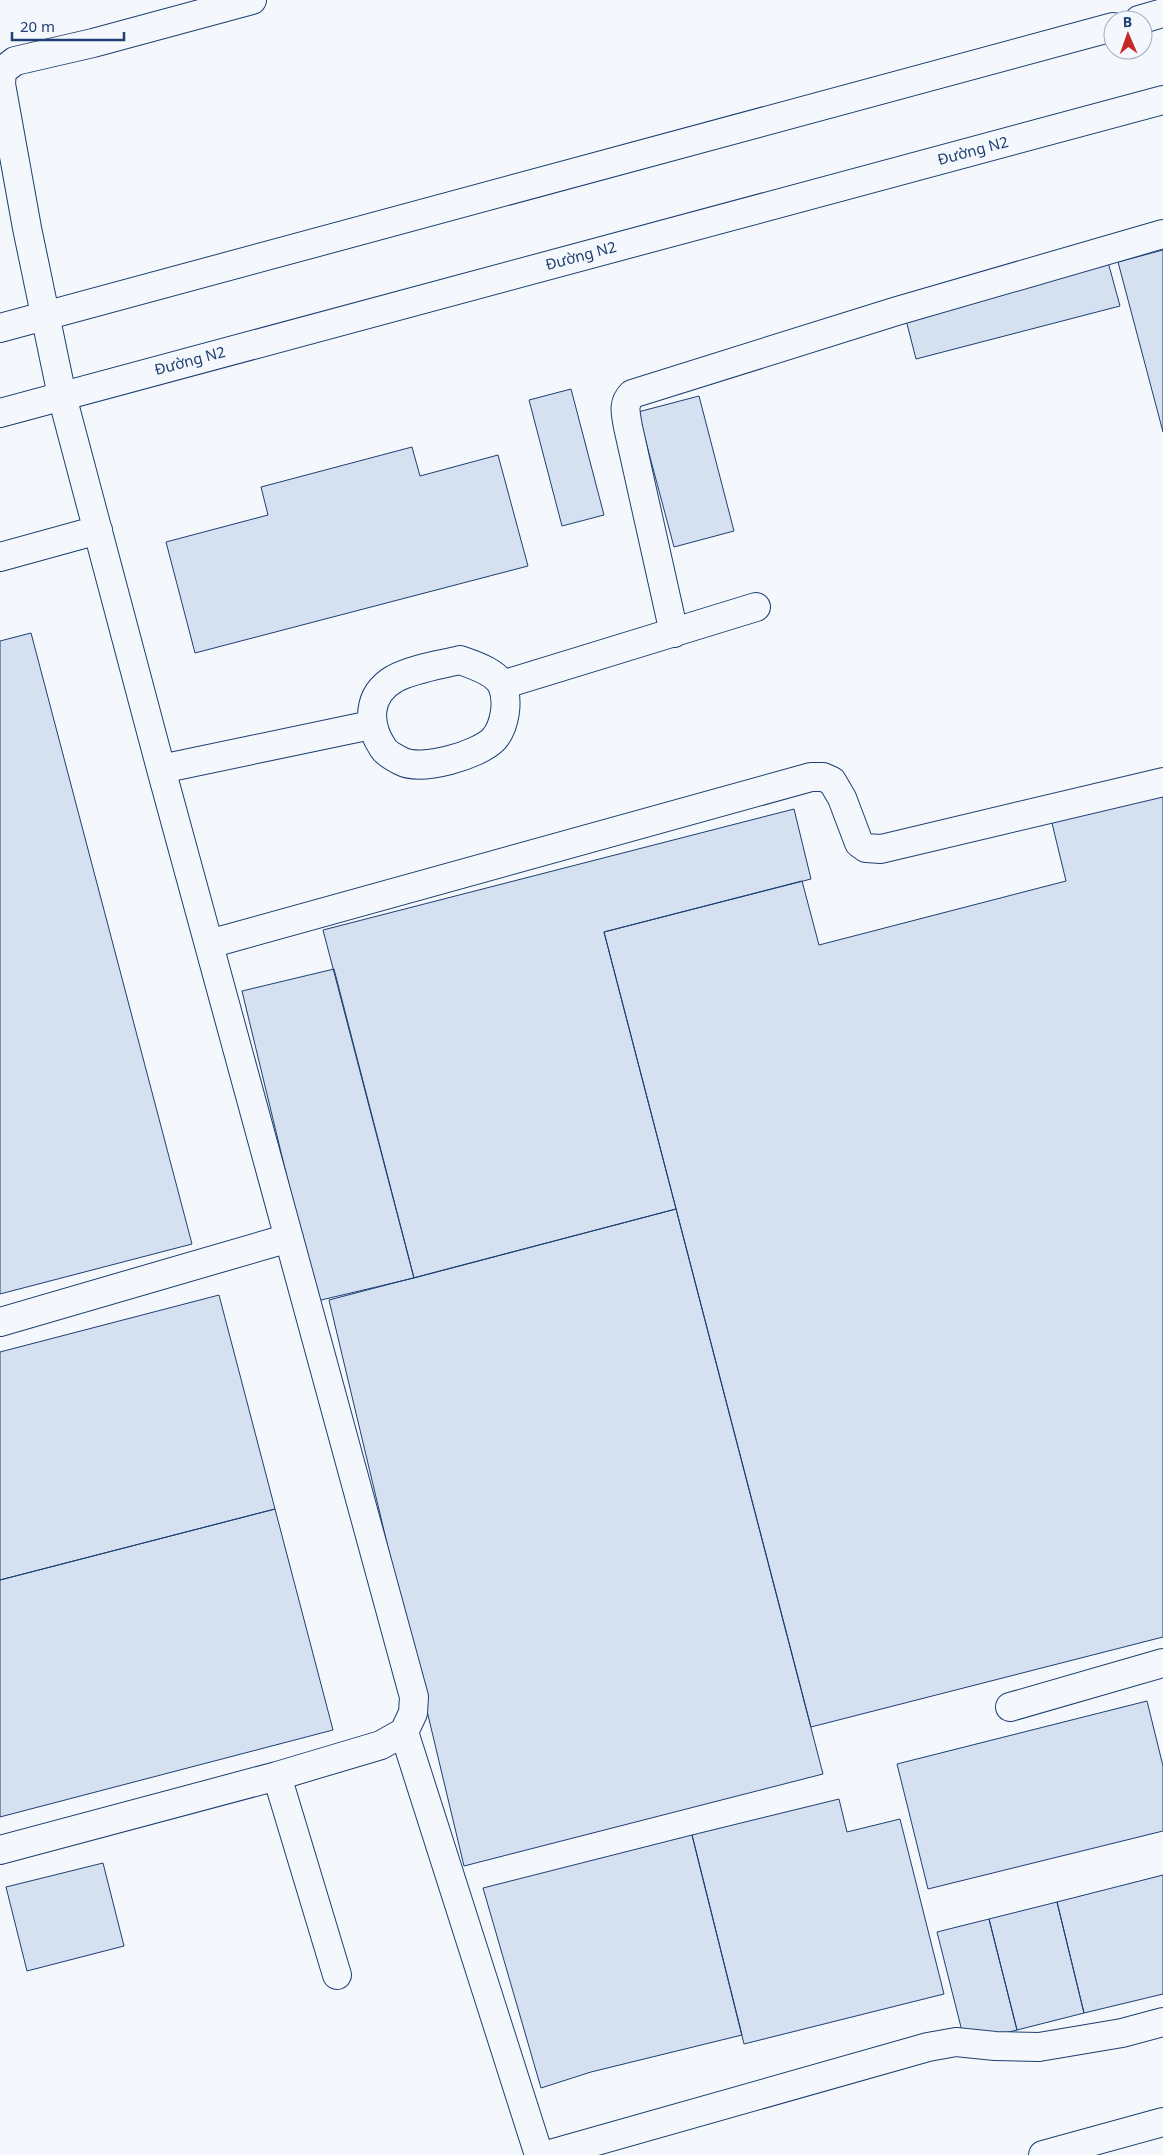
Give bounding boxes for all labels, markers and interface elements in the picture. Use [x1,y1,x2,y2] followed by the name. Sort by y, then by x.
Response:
[12,10,125,42] scale bar
[1103,10,1153,60] north arrow
[1123,12,1133,31] text: B
[20,16,55,36] text: 20 m
[935,131,1010,169] street label: Đường N2
[543,236,618,274] street label: Đường N2
[152,341,227,379] street label: Đường N2

